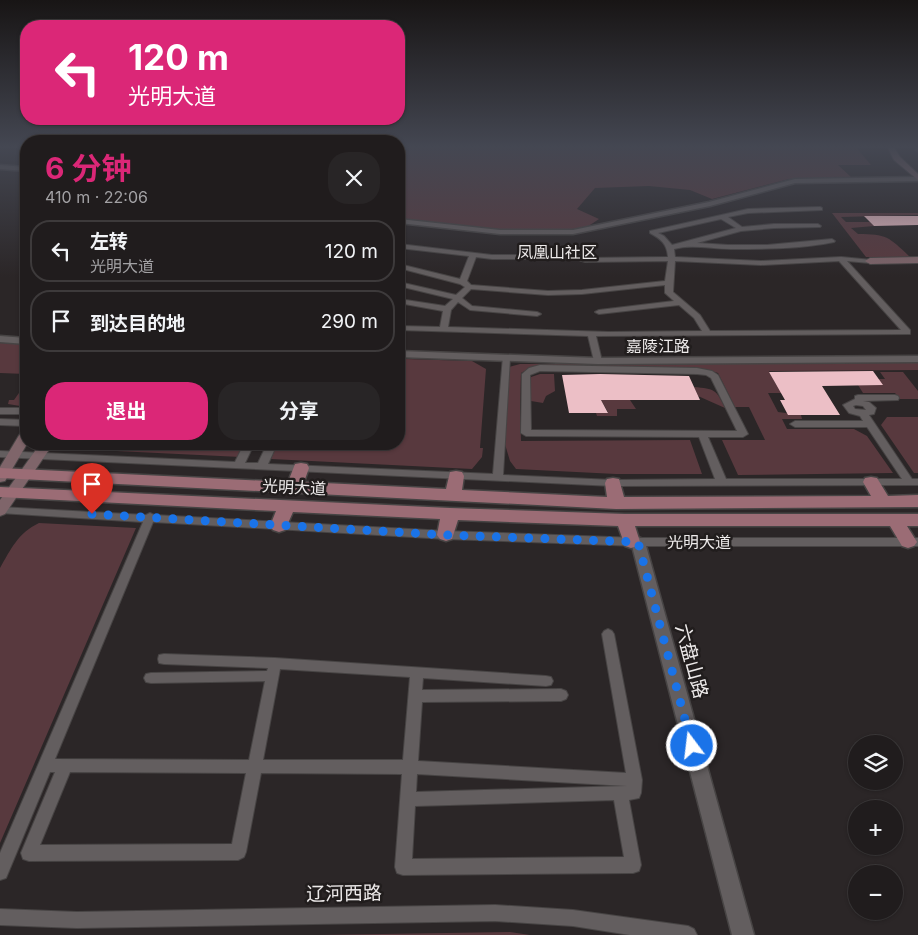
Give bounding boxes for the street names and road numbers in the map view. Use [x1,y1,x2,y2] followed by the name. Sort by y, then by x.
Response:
[626,336,690,356] street label: 嘉陵江路
[262,475,326,499] street label: 光明大道
[667,532,731,552] street label: 光明大道
[671,621,712,701] street label: 六盘山路
[306,881,382,906] street label: 辽河西路

